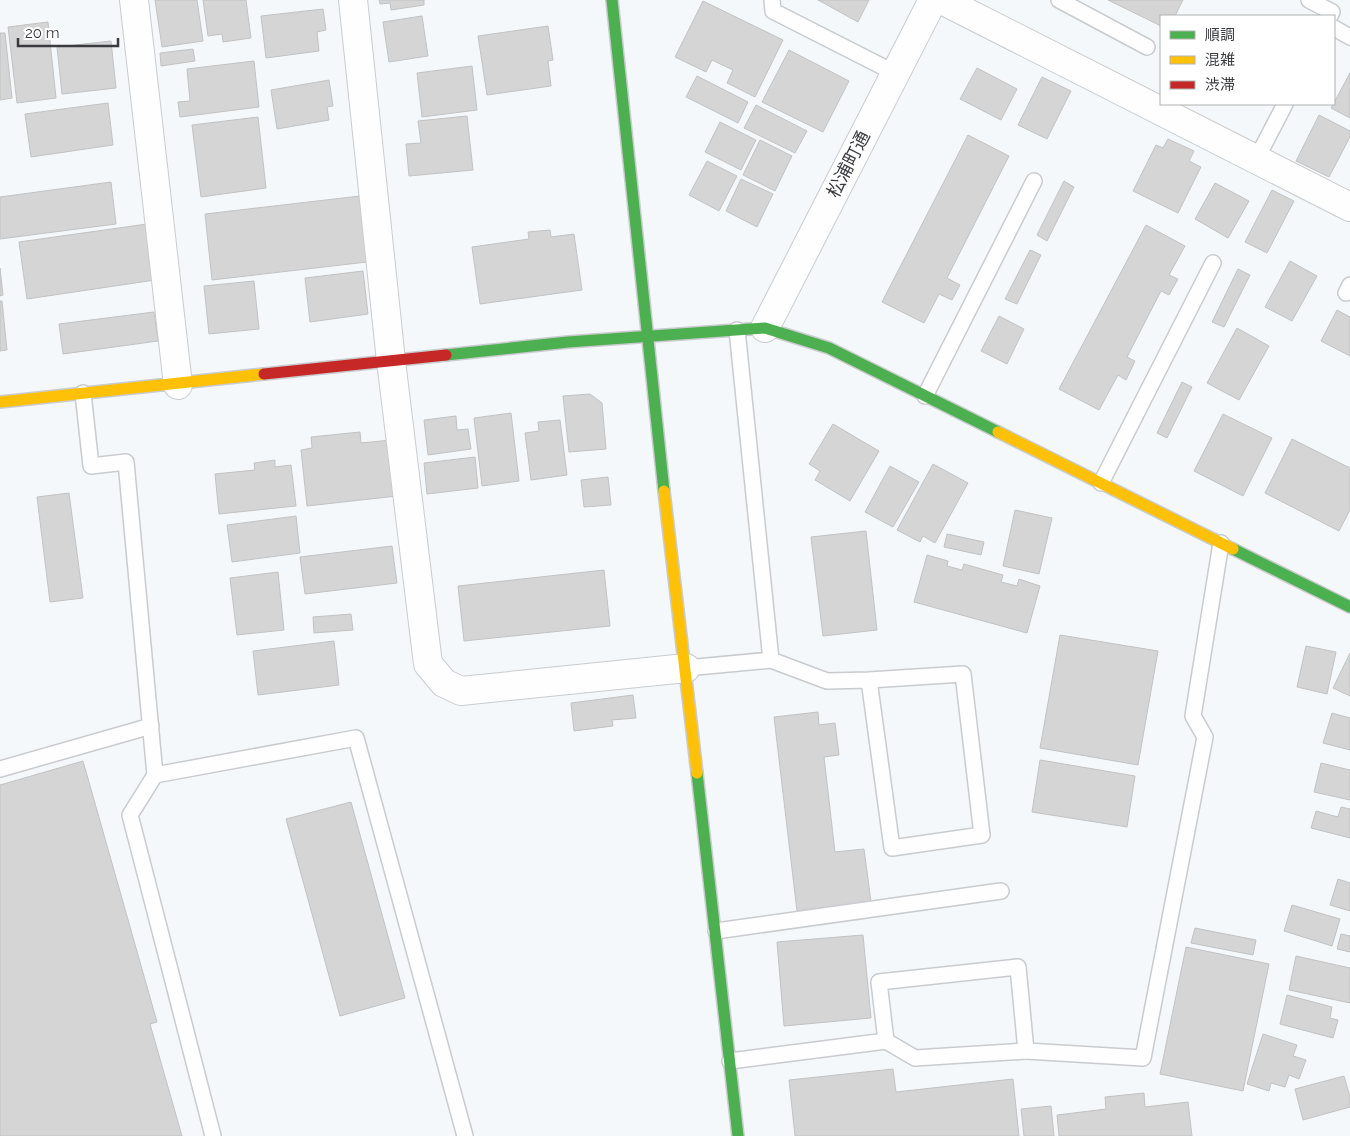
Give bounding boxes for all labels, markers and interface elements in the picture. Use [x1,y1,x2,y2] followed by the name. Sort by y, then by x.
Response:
[18,15,118,47] scale bar
[1160,15,1335,105] legend
[25,24,60,42] text: 20 m
[1205,26,1235,44] text: 順調
[1205,51,1235,69] text: 混雑
[1205,76,1235,94] text: 渋滞
[822,127,874,201] street label: 松浦町通

